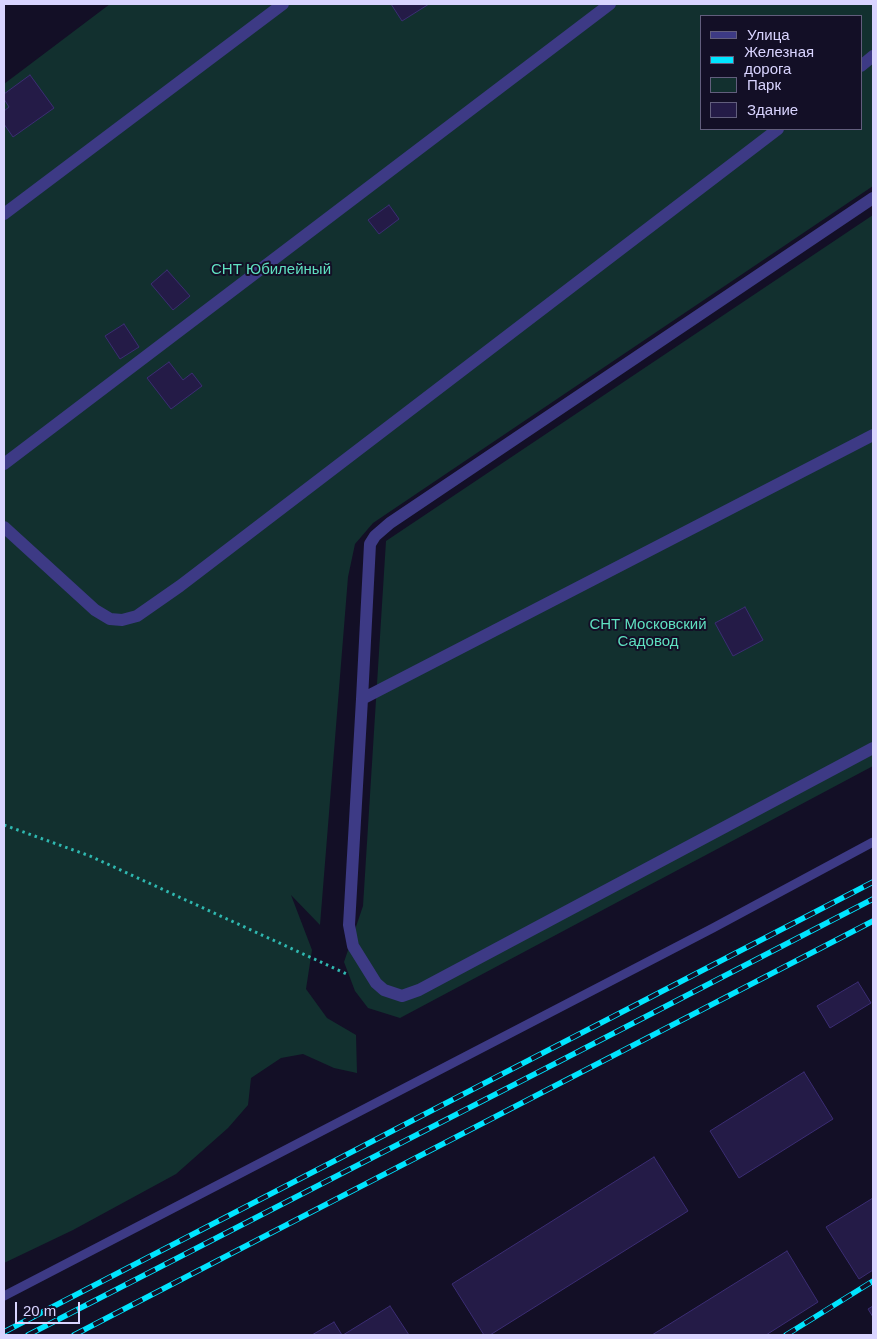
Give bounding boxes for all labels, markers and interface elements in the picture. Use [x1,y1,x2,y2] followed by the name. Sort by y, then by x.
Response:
[700,15,862,130] legend
[747,26,790,43] text: Улица
[744,43,814,77] text: Железная дорога
[747,76,781,93] text: Парк
[747,101,798,118] text: Здание
[211,261,331,279] park label: СНТ Юбилейный
[589,616,707,651] park label: СНТ Московский Садовод
[18,1292,82,1324] scale bar
[23,1302,56,1319] text: 20 m

